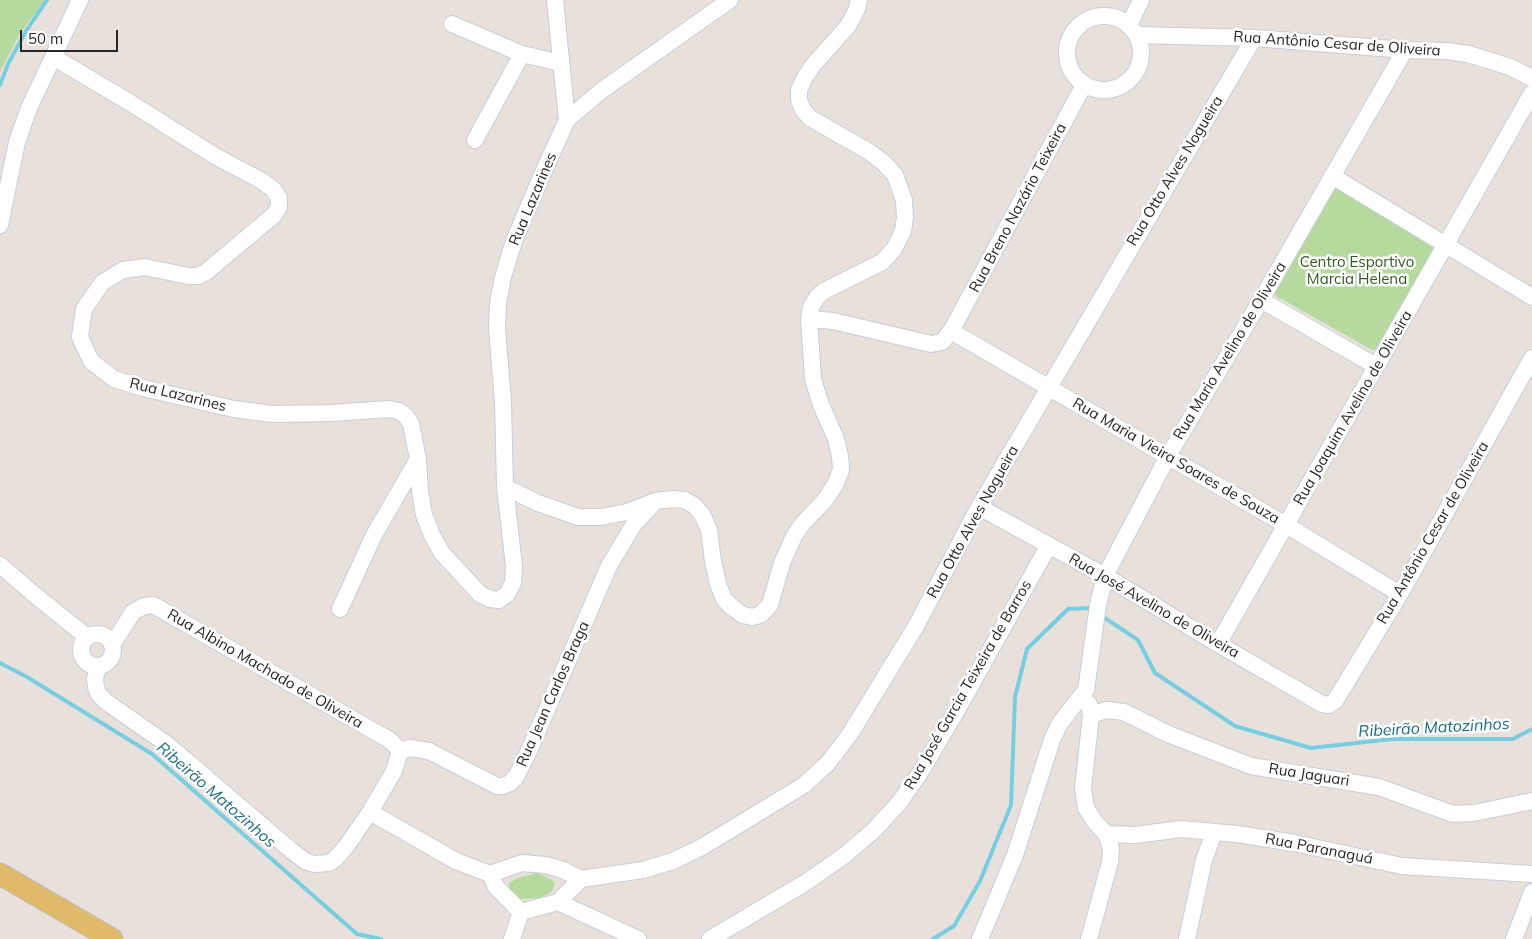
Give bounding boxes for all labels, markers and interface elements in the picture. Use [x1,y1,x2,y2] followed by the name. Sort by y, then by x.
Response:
[22,20,120,52] scale bar
[1233,28,1441,60] street label: Rua Antônio Cesar de Oliveira
[28,29,63,48] text: 50 m
[1123,93,1227,249] street label: Rua Otto Alves Nogueira
[966,120,1070,296] street label: Rua Breno Nazário Teixeira
[505,150,561,248] street label: Rua Lazarines
[1300,253,1414,288] park label: Centro Esportivo Marcia Helena
[1170,259,1290,443] street label: Rua Mario Avelino de Oliveira
[1290,308,1416,508] street label: Rua Joaquim Avelino de Oliveira
[128,374,228,416] street label: Rua Lazarines
[1069,394,1283,528] street label: Rua Maria Vieira Soares de Souza
[1373,439,1493,627] street label: Rua Antônio Cesar de Oliveira
[923,443,1023,601] street label: Rua Otto Alves Nogueira
[1066,550,1242,662] street label: Rua José Avelino de Oliveira
[901,577,1035,793] street label: Rua José Garcia Teixeira de Barros
[164,606,366,732] street label: Rua Albino Machado de Oliveira
[513,618,593,770] street label: Rua Jean Carlos Braga
[1358,714,1510,742] water label: Ribeirão Matozinhos
[153,738,279,852] water label: Ribeirão Matozinhos
[1267,760,1351,790] street label: Rua Jaguari
[1264,830,1374,868] street label: Rua Paranaguá

